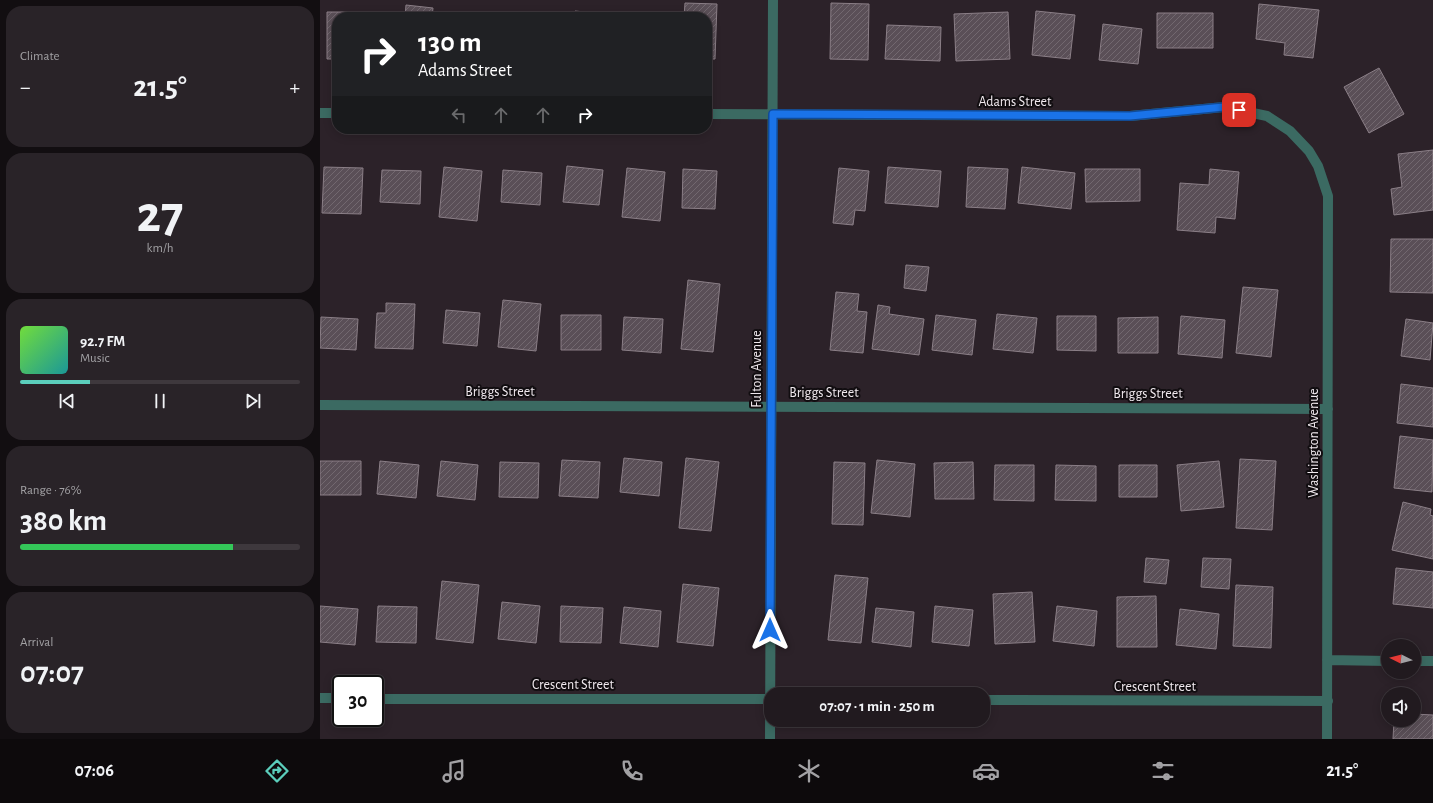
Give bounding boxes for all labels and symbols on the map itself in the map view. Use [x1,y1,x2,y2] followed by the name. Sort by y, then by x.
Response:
[1222,93,1256,127] pin
[978,95,1052,109] street label: Adams Street
[750,330,764,408] street label: Fulton Avenue
[465,385,535,399] street label: Briggs Street
[789,386,859,400] street label: Briggs Street
[1113,387,1183,401] street label: Briggs Street
[1307,388,1321,498] street label: Washington Avenue
[749,609,791,651] position arrow
[1381,639,1421,679] north arrow
[332,675,384,727] speed limit sign: 30
[532,678,614,692] street label: Crescent Street
[1114,680,1196,694] street label: Crescent Street

